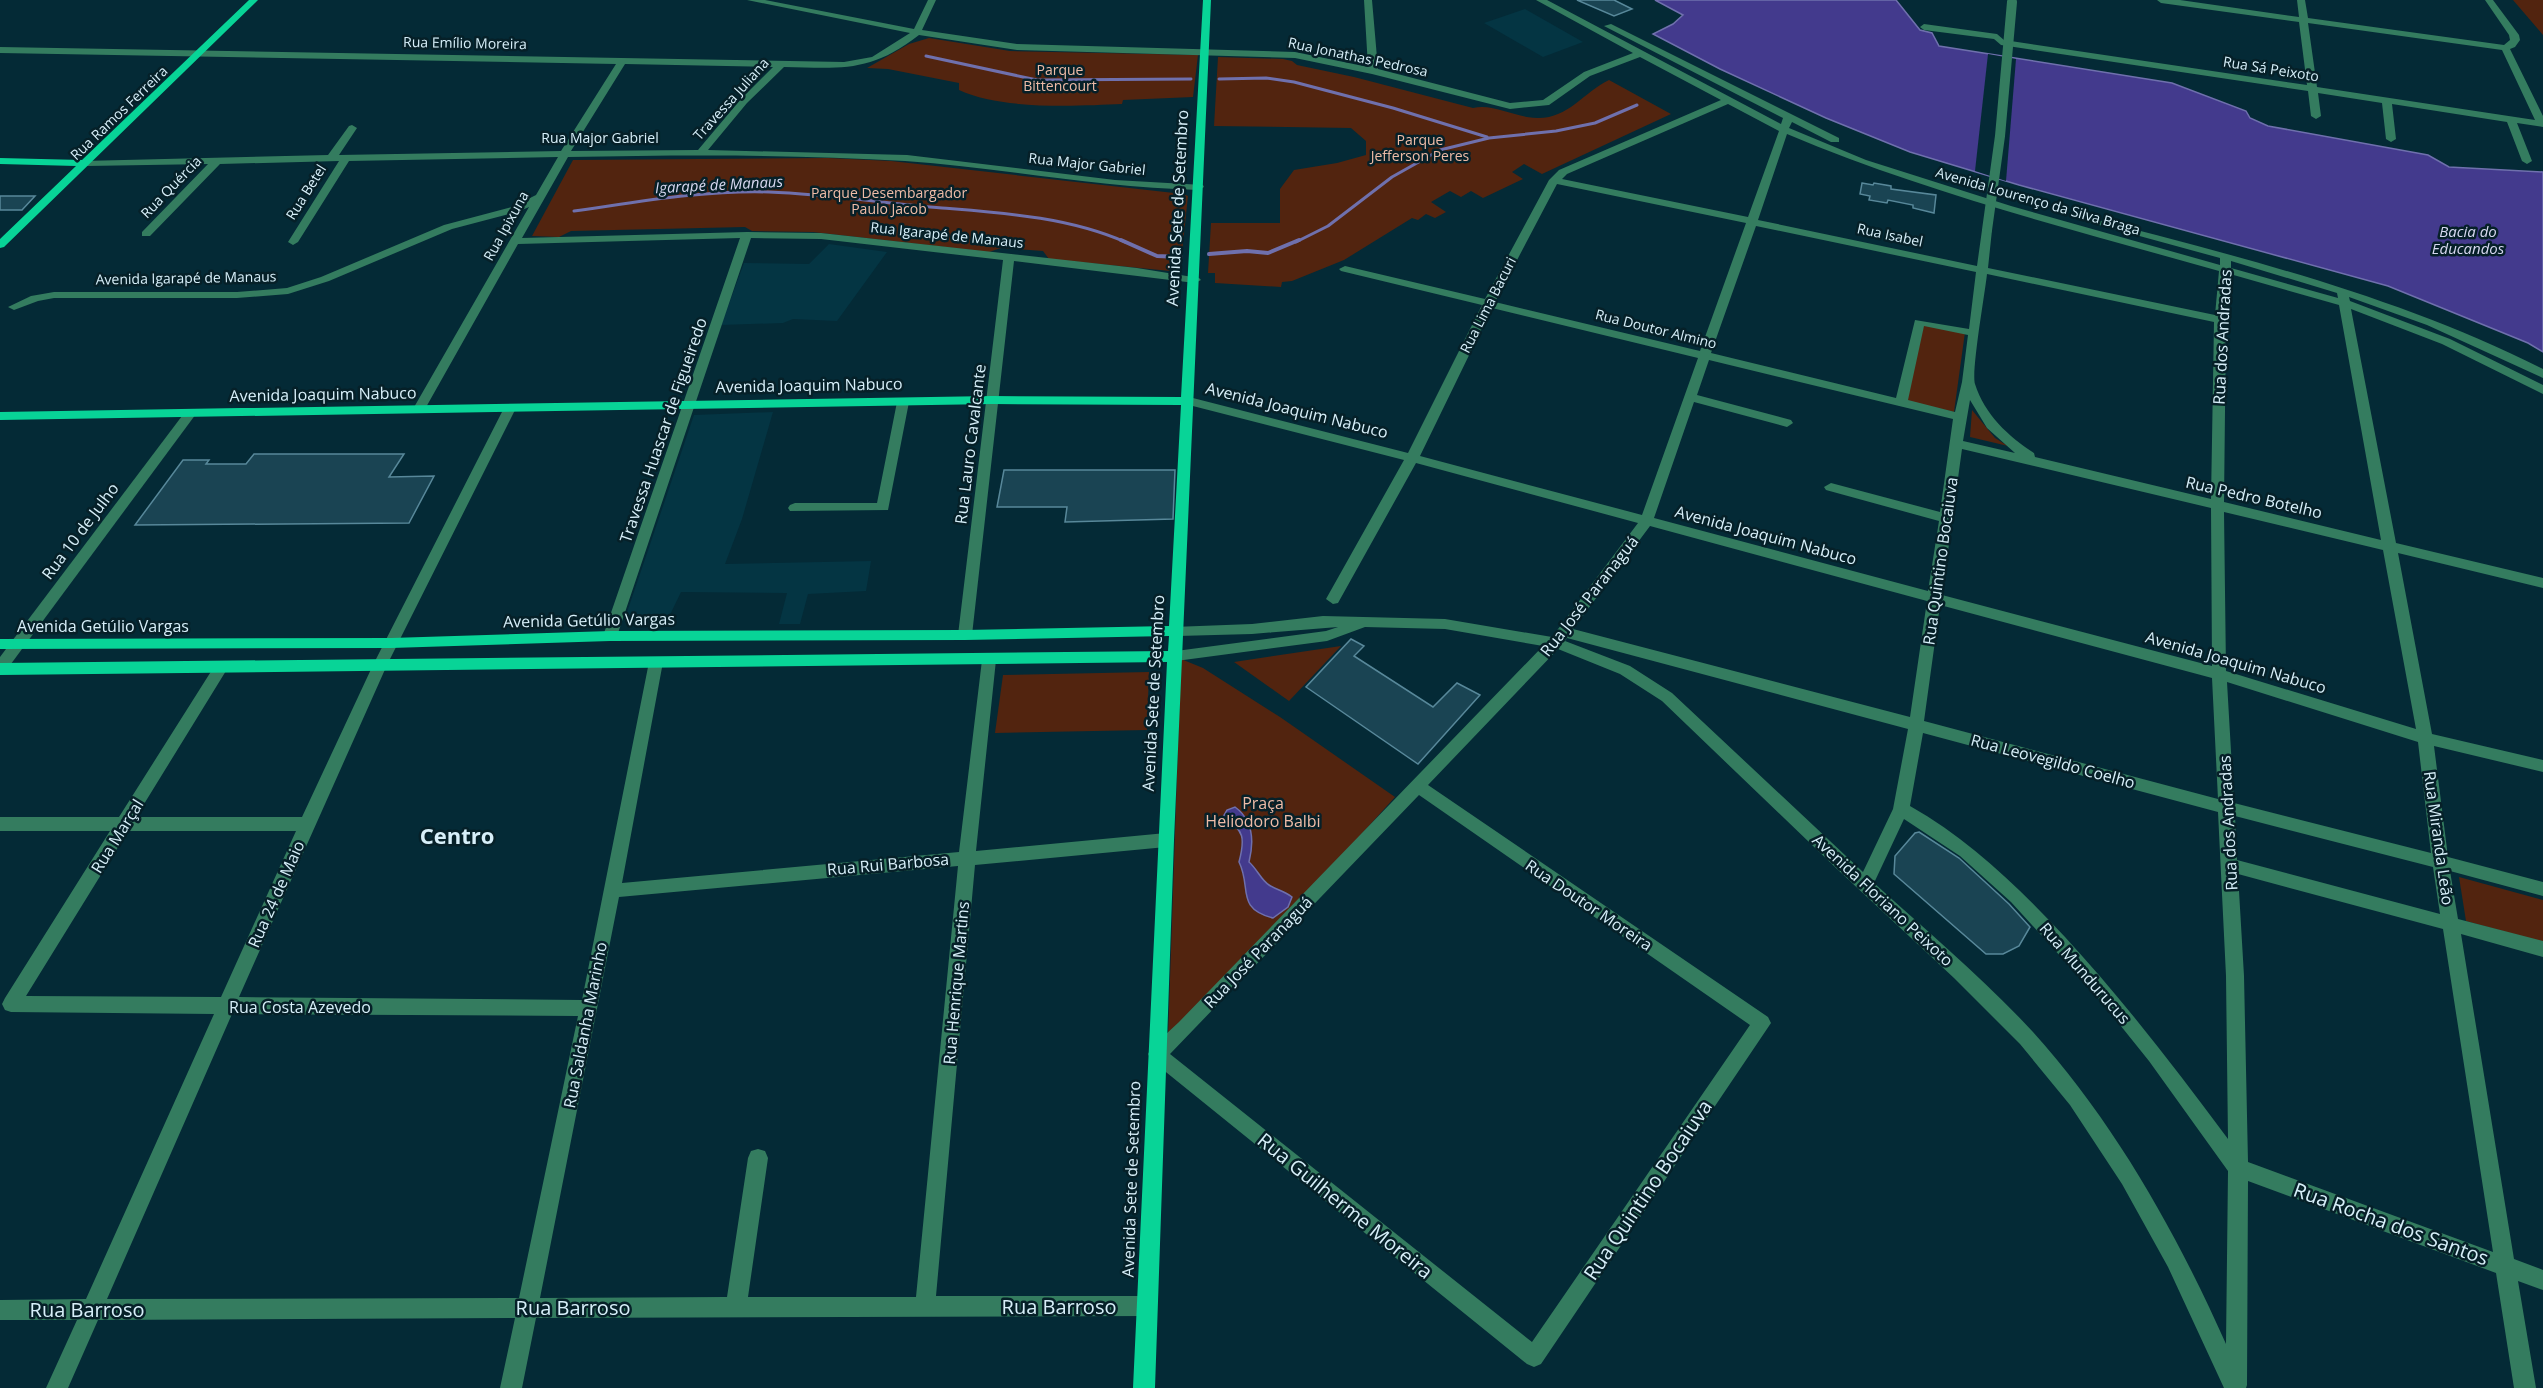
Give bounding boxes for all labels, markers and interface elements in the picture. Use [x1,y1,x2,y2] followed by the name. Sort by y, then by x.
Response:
[403,32,527,53] street label: Rua Emílio Moreira
[1287,32,1430,81] street label: Rua Jonathas Pedrosa
[2222,52,2320,85] street label: Rua Sá Peixoto
[689,54,773,144] street label: Travessa Juliana
[1023,60,1097,95] park label: Parque Bittencourt
[66,61,171,164] street label: Rua Ramos Ferreira
[1161,109,1193,307] street label: Avenida Sete de Setembro
[541,128,659,147] street label: Rua Major Gabriel
[1369,130,1470,165] park label: Parque Jefferson Peres
[1028,148,1146,179] street label: Rua Major Gabriel
[136,151,205,222] street label: Rua Quércia
[281,160,330,223] street label: Rua Betel
[1934,162,2143,239] street label: Avenida Lourenço da Silva Braga
[654,171,784,197] water label: Igarapé de Manaus
[811,183,967,218] park label: Parque Desembargador Paulo Jacob
[479,188,533,264] street label: Rua Ipixuna
[870,217,1025,252] street label: Rua Igarapé de Manaus
[1855,218,1925,251] street label: Rua Isabel
[2432,221,2505,258] water label: Bacia do Educandos
[1455,254,1520,356] street label: Rua Lima Bacuri
[95,266,277,289] street label: Avenida Igarapé de Manaus
[2207,269,2237,405] street label: Rua dos Andradas
[1593,304,1719,353] street label: Rua Doutor Almino
[614,315,712,545] street label: Travessa Huascar de Figueiredo
[949,363,991,525] street label: Rua Lauro Cavalcante
[715,372,903,398] street label: Avenida Joaquim Nabuco
[1204,377,1390,443] street label: Avenida Joaquim Nabuco
[229,381,417,407] street label: Avenida Joaquim Nabuco
[2184,471,2324,523] street label: Rua Pedro Botelho
[1917,476,1963,646] street label: Rua Quintino Bocaiuva
[36,478,124,584] street label: Rua 10 de Julho
[1673,500,1859,570] street label: Avenida Joaquim Nabuco
[1535,531,1643,661] street label: Rua José Paranaguá
[1137,594,1169,792] street label: Avenida Sete de Setembro
[503,608,675,632] street label: Avenida Getúlio Vargas
[17,615,189,637] street label: Avenida Getúlio Vargas
[2143,626,2329,698] street label: Avenida Joaquim Nabuco
[1968,728,2138,794] street label: Rua Leovegildo Coelho
[2213,755,2243,891] street label: Rua dos Andradas
[2419,770,2459,906] street label: Rua Miranda Leão
[1205,792,1321,832] park label: Praça Heliodoro Balbi
[86,795,148,877] street label: Rua Marçal
[420,820,494,850] district label: Centro
[1808,829,1958,971] street label: Avenida Floriano Peixoto
[243,837,309,951] street label: Rua 24 de Maio
[826,848,950,880] street label: Rua Rui Barbosa
[1521,854,1657,956] street label: Rua Doutor Moreira
[1199,891,1317,1013] street label: Rua José Paranaguá
[938,901,974,1065] street label: Rua Henrique Martins
[2035,918,2135,1028] street label: Rua Mundurucus
[558,940,612,1110] street label: Rua Saldanha Marinho
[229,996,371,1018] street label: Rua Costa Azevedo
[1117,1080,1145,1278] street label: Avenida Sete de Setembro
[1577,1094,1718,1285] street label: Rua Quintino Bocaiuva
[1252,1126,1439,1285] street label: Rua Guilherme Moreira
[2290,1176,2492,1271] street label: Rua Rocha dos Santos
[1002,1293,1116,1320] street label: Rua Barroso
[516,1294,630,1321] street label: Rua Barroso
[30,1296,144,1323] street label: Rua Barroso

